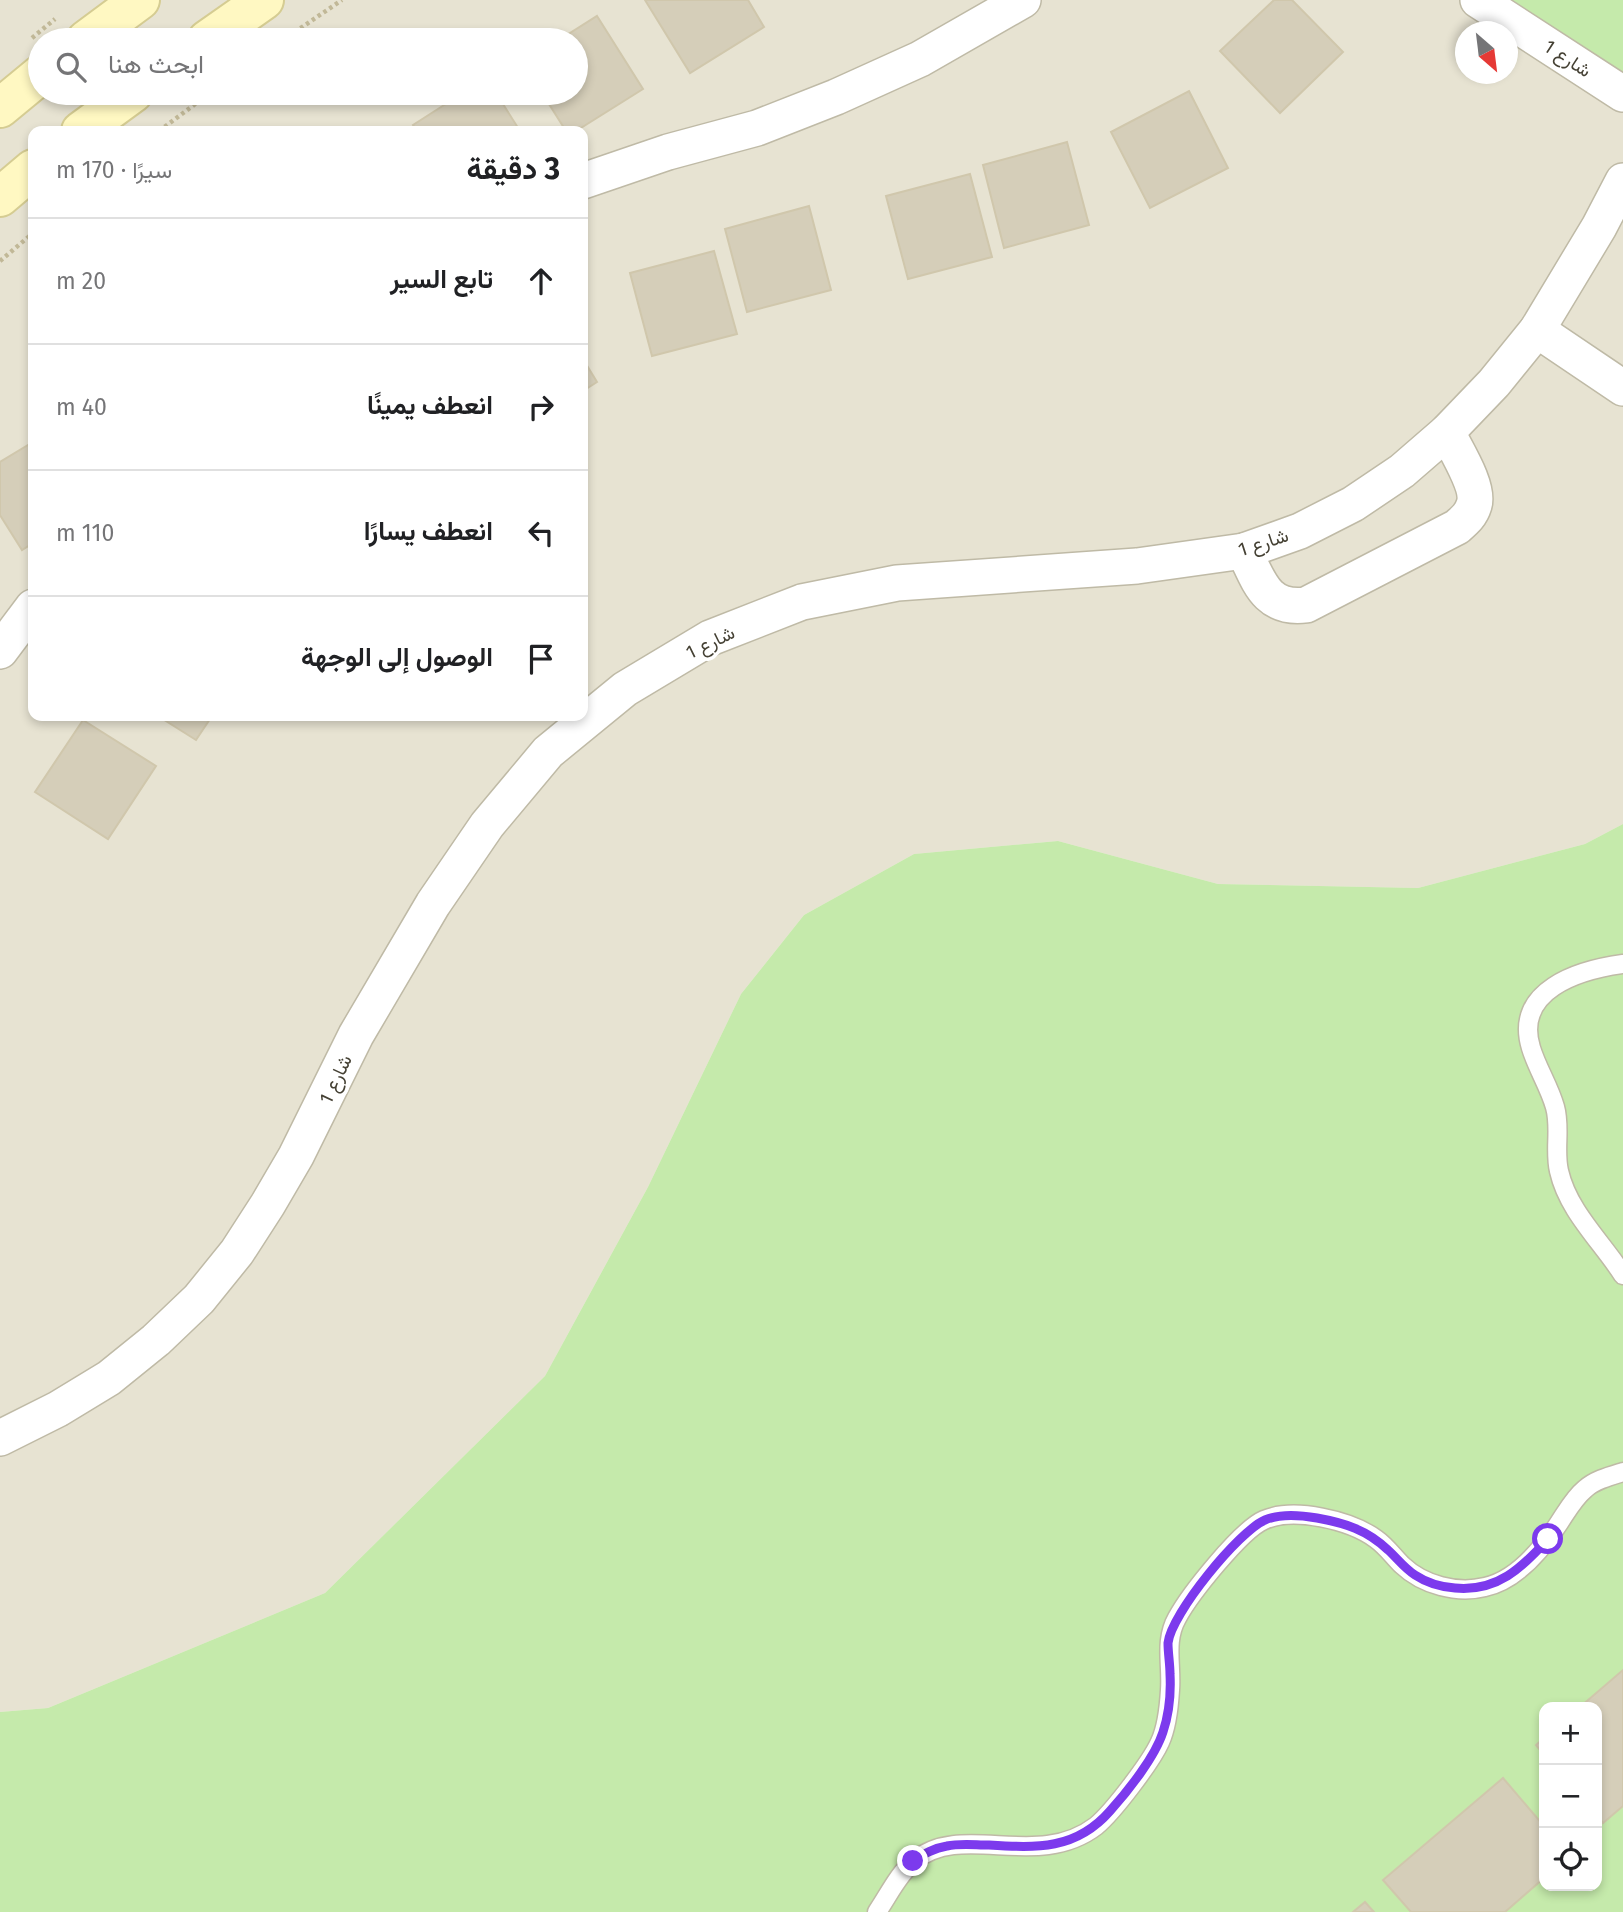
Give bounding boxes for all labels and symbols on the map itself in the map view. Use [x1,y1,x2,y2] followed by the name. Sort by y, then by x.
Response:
[1455,21,1518,84] north arrow
[1539,35,1596,83] street label: شارع 1
[1235,524,1292,562] street label: شارع 1
[682,621,739,665] street label: شارع 1
[314,1051,358,1108] street label: شارع 1
[1532,1523,1563,1554] route start
[897,1845,928,1876] route end

